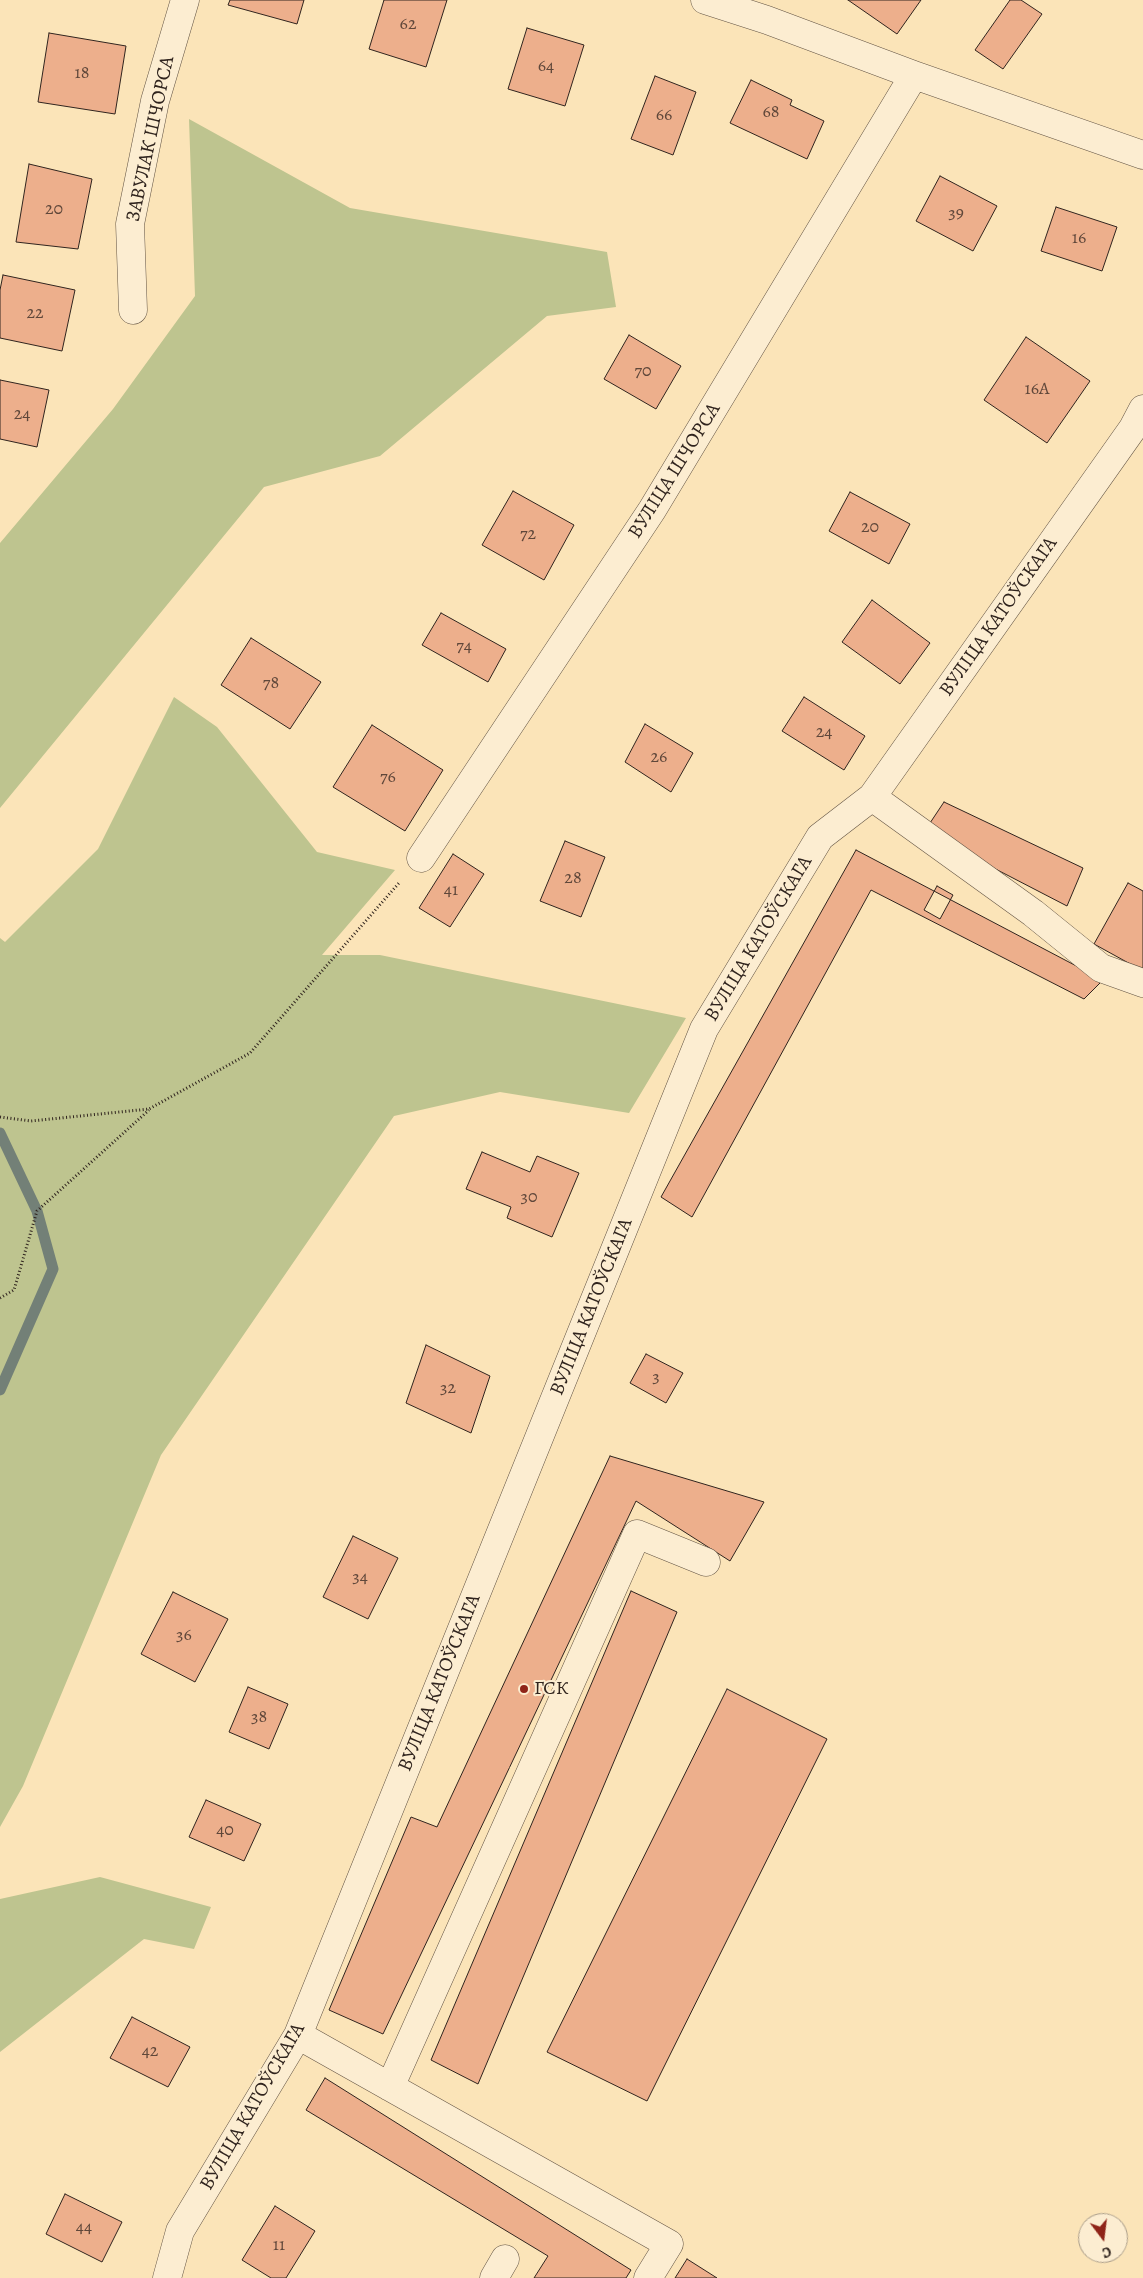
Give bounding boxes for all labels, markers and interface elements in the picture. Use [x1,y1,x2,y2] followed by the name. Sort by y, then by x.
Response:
[400,14,416,36] house number: 62
[122,54,180,224] street label: ЗАВУЛАК ШЧОРСА
[538,56,554,78] house number: 64
[75,63,89,85] house number: 18
[762,102,780,124] house number: 68
[656,105,672,127] house number: 66
[45,199,63,221] house number: 20
[948,203,964,225] house number: 39
[1072,228,1086,250] house number: 16
[26,303,44,325] house number: 22
[634,361,652,383] house number: 70
[1025,379,1049,401] house number: 16А
[624,399,726,543] street label: ВУЛІЦА ШЧОРСА
[14,404,30,426] house number: 24
[861,517,879,539] house number: 20
[520,524,536,546] house number: 72
[935,533,1063,701] street label: ВУЛІЦА КАТОЎСКАГА
[456,636,472,658] house number: 74
[263,673,279,695] house number: 78
[816,722,832,744] house number: 24
[651,747,667,769] house number: 26
[380,767,396,789] house number: 76
[700,852,818,1026] street label: ВУЛІЦА КАТОЎСКАГА
[564,868,582,890] house number: 28
[444,880,458,902] house number: 41
[520,1187,538,1209] house number: 30
[545,1215,639,1399] street label: ВУЛІЦА КАТОЎСКАГА
[652,1367,660,1389] house number: 3
[440,1378,456,1400] house number: 32
[352,1567,368,1589] house number: 34
[393,1591,487,1775] street label: ВУЛІЦА КАТОЎСКАГА
[176,1625,192,1647] house number: 36
[534,1677,569,1701] place label: ГСК
[518,1683,530,1695] marker: ГСК
[251,1707,267,1729] house number: 38
[216,1820,234,1842] house number: 40
[195,2019,311,2195] street label: ВУЛІЦА КАТОЎСКАГА
[142,2041,158,2063] house number: 42
[1078,2213,1128,2263] north arrow
[76,2217,92,2239] house number: 44
[273,2235,285,2257] house number: 11
[1100,2242,1113,2262] text: С

